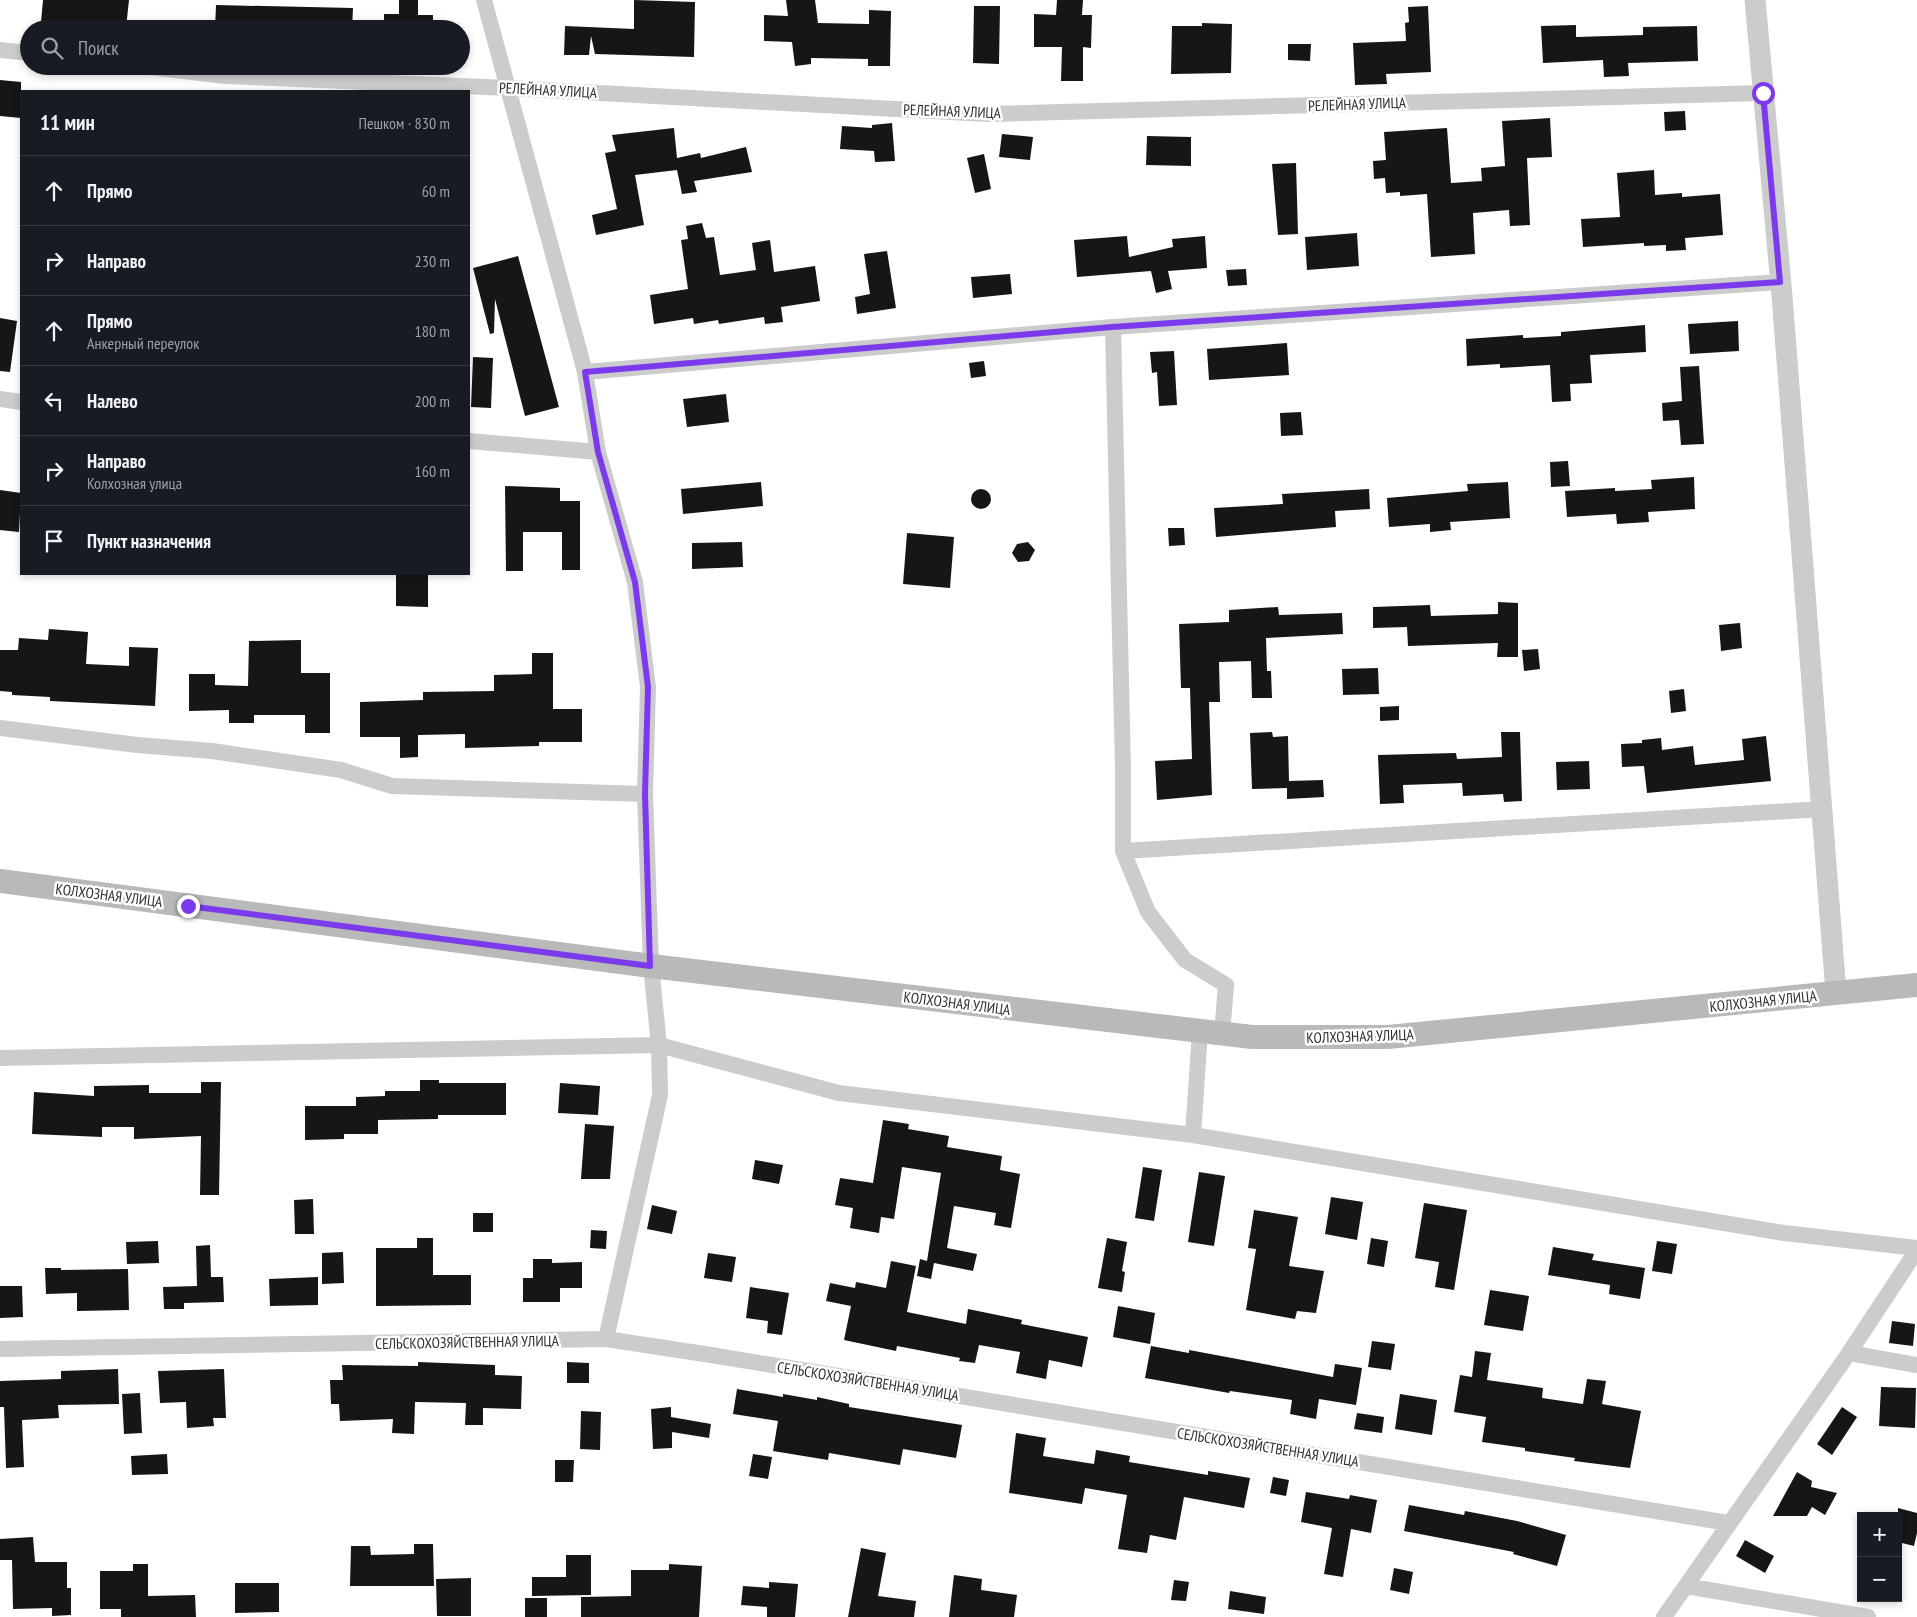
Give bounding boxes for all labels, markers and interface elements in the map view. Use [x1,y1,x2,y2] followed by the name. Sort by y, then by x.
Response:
[20,20,470,75] search box
[38,34,66,62] icon: search
[78,36,119,60] text: Поиск
[499,78,598,102] street label: РЕЛЕЙНАЯ УЛИЦА
[1752,82,1775,105] route start
[1308,93,1407,115] street label: РЕЛЕЙНАЯ УЛИЦА
[903,100,1002,122] street label: РЕЛЕЙНАЯ УЛИЦА
[40,109,95,136] text: 11 мин
[359,113,450,133] text: Пешком · 830 m
[40,177,68,205] icon: ahead
[87,179,132,203] text: Прямо
[422,181,450,201] text: 60 m
[40,247,68,275] icon: right
[87,249,146,273] text: Направо
[415,251,450,271] text: 230 m
[87,309,132,333] text: Прямо
[40,317,68,345] icon: ahead
[415,321,450,341] text: 180 m
[87,333,199,353] text: Анкерный переулок
[40,387,68,415] icon: left
[87,389,138,413] text: Налево
[415,391,450,411] text: 200 m
[87,449,146,473] text: Направо
[40,457,68,485] icon: right
[415,461,450,481] text: 160 m
[87,473,182,493] text: Колхозная улица
[40,527,68,555] icon: arrive
[87,529,211,553] text: Пункт назначения
[55,879,164,911] street label: КОЛХОЗНАЯ УЛИЦА
[177,895,200,918] route end
[1709,986,1818,1016] street label: КОЛХОЗНАЯ УЛИЦА
[903,987,1012,1019] street label: КОЛХОЗНАЯ УЛИЦА
[1306,1025,1415,1047] street label: КОЛХОЗНАЯ УЛИЦА
[375,1331,560,1353] street label: СЕЛЬСКОХОЗЯЙСТВЕННАЯ УЛИЦА
[776,1357,961,1405] street label: СЕЛЬСКОХОЗЯЙСТВЕННАЯ УЛИЦА
[1176,1423,1361,1471] street label: СЕЛЬСКОХОЗЯЙСТВЕННАЯ УЛИЦА
[1857,1512,1902,1602] map controls
[1857,1512,1902,1557] button: +
[1857,1557,1902,1602] button: −

